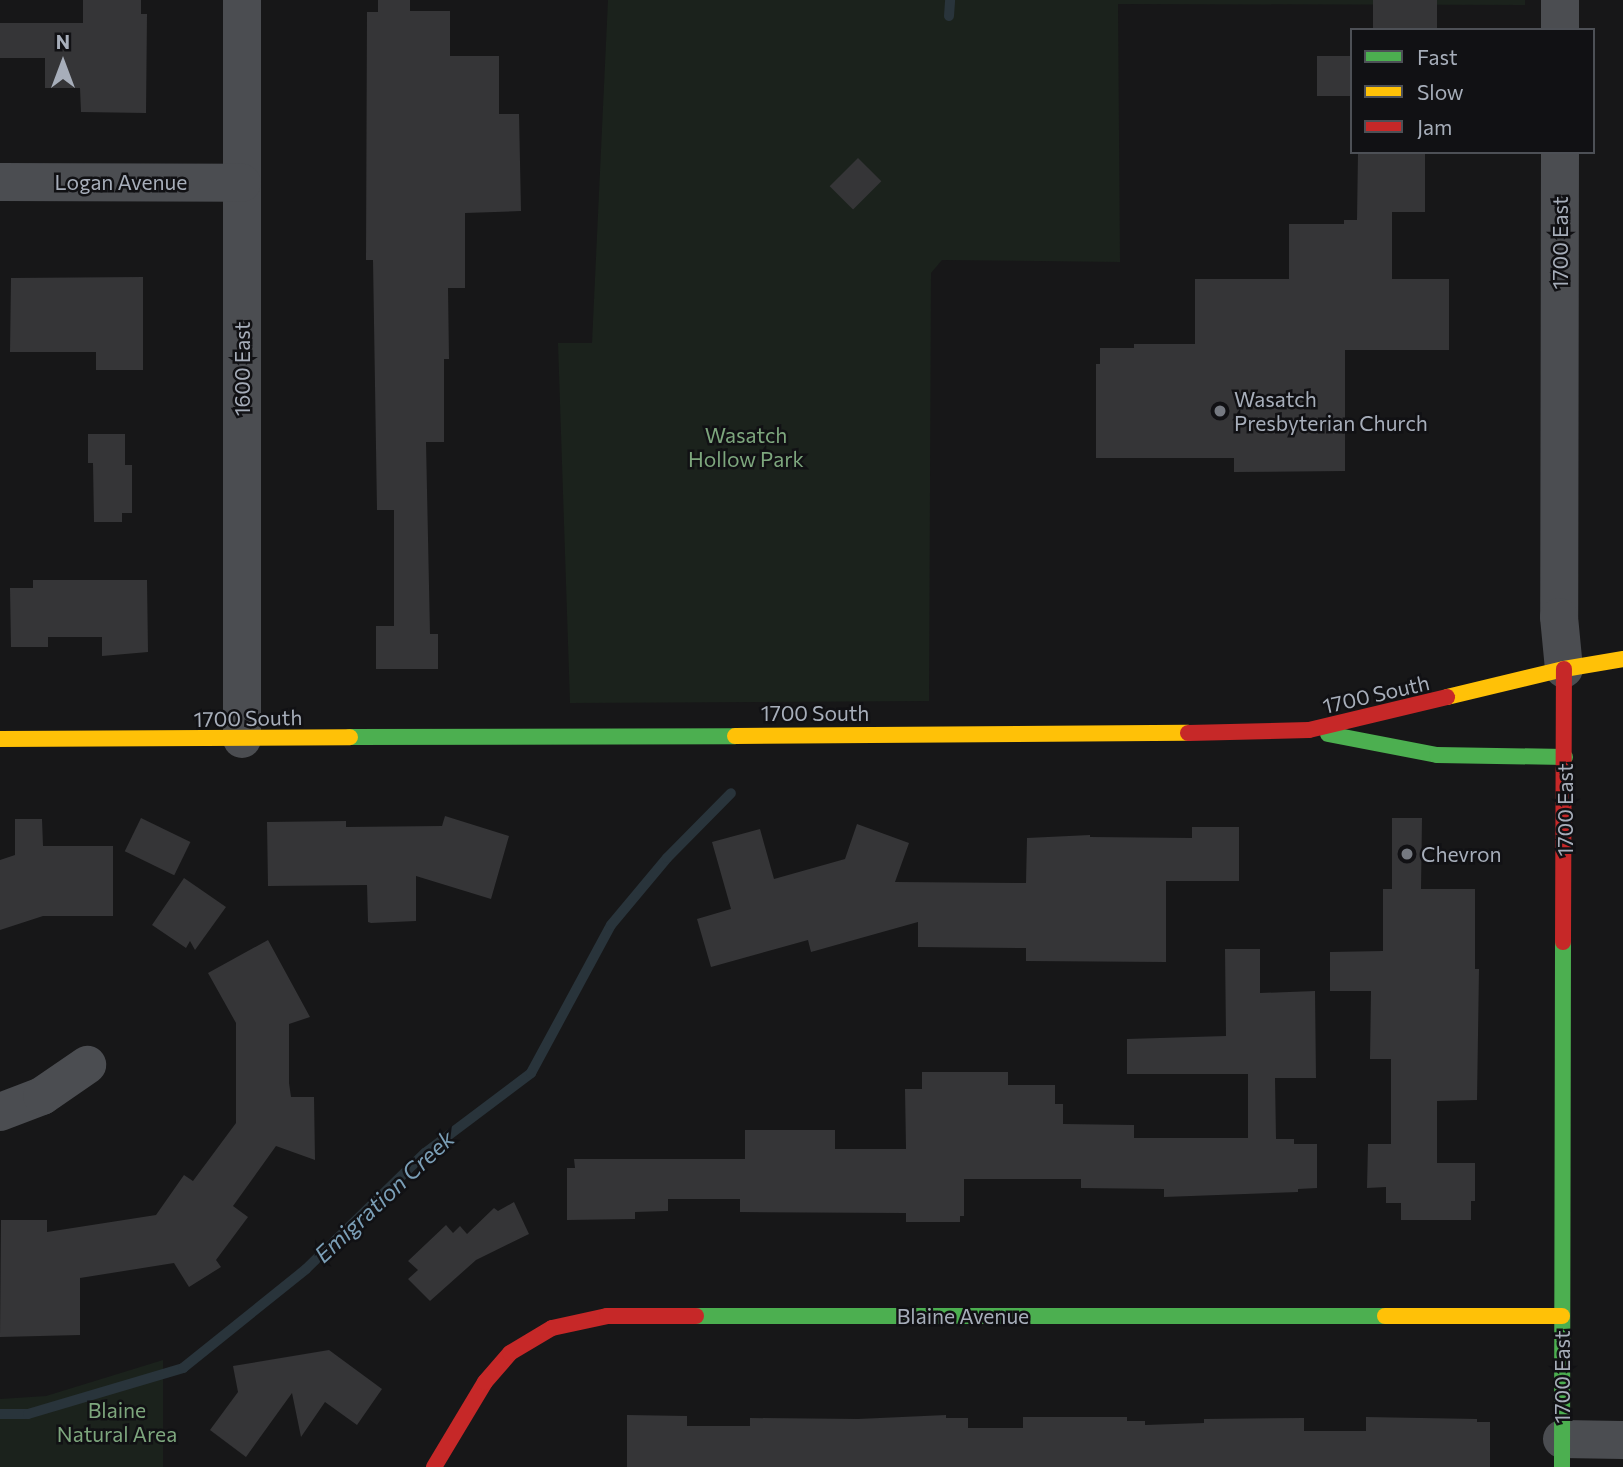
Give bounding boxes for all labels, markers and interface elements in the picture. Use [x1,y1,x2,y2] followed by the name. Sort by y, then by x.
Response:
[28,28,98,98] north arrow
[1350,28,1595,154] legend
[56,30,70,53] text: N
[1417,44,1458,69] text: Fast
[1417,79,1464,104] text: Slow
[1417,114,1452,139] text: Jam
[55,169,187,195] street label: Logan Avenue
[1547,197,1573,289] street label: 1700 East
[229,322,255,416] street label: 1600 East
[1234,386,1428,436] place label: Wasatch Presbyterian Church
[1212,403,1228,419] marker: Wasatch Presbyterian Church
[688,422,804,472] park label: Wasatch Hollow Park
[1320,670,1432,718] street label: 1700 South
[761,700,869,726] street label: 1700 South
[193,704,303,732] street label: 1700 South
[1552,764,1578,856] street label: 1700 East
[1421,841,1502,867] place label: Chevron
[1399,846,1415,862] marker: Chevron
[308,1124,460,1268] water label: Emigration Creek
[897,1303,1029,1329] street label: Blaine Avenue
[1549,1331,1575,1423] street label: 1700 East
[57,1397,177,1447] park label: Blaine Natural Area

